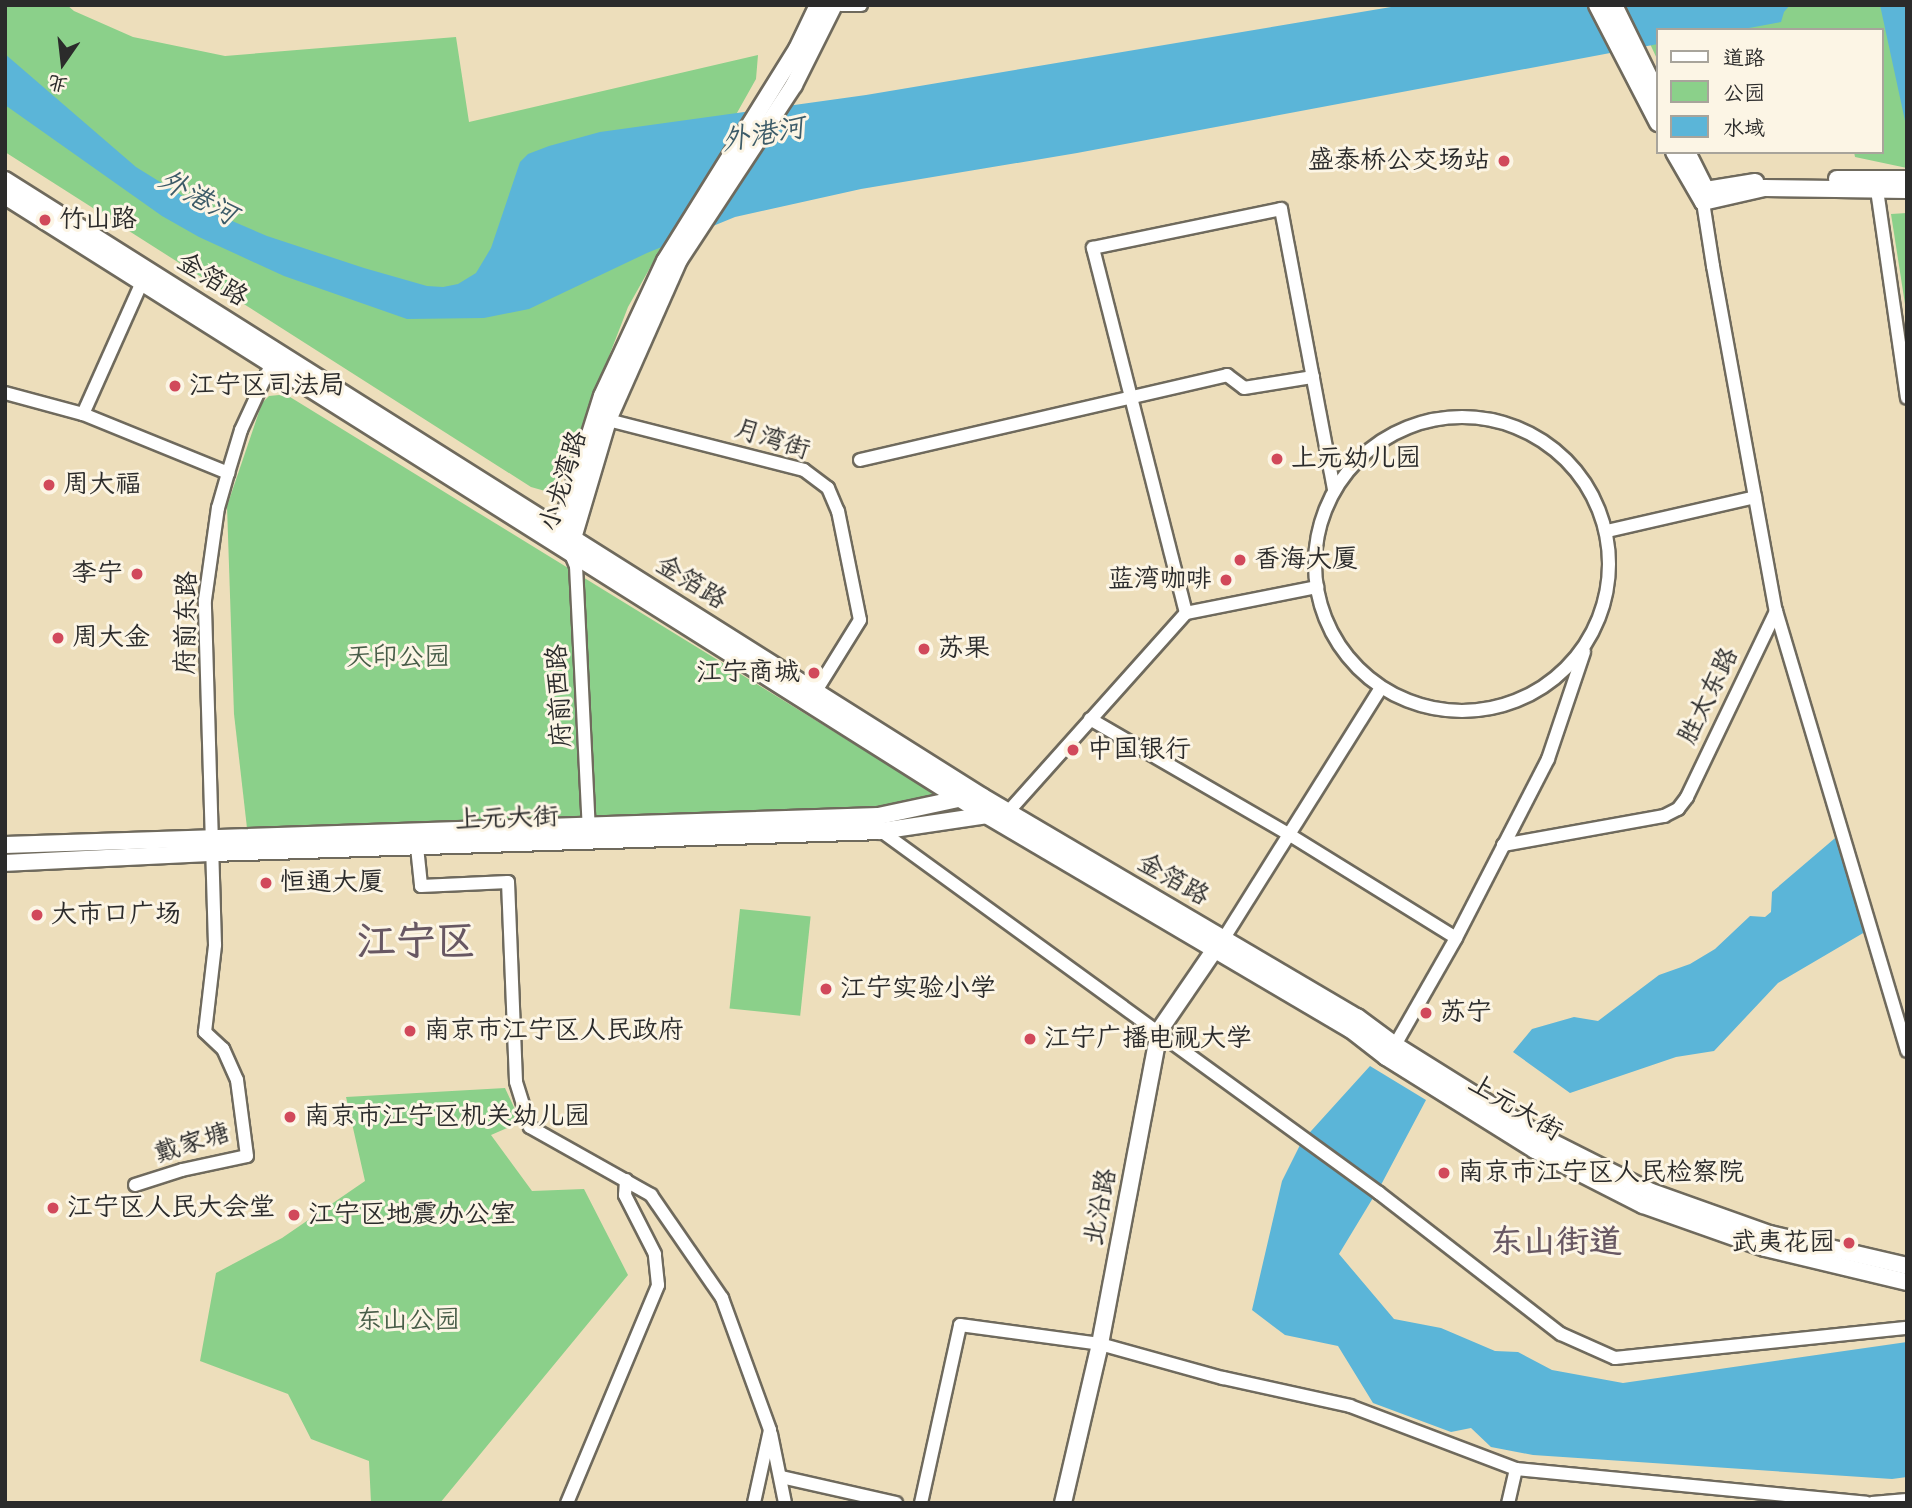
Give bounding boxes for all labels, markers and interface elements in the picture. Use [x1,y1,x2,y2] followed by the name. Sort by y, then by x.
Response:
[28,28,98,98] north arrow
[1657,28,1884,154] legend
[1723,46,1765,70] text: 道路
[46,70,70,96] text: 北
[1723,81,1765,105] text: 公园
[719,110,807,158] water label: 外港河
[1723,116,1765,140] text: 水域
[1308,145,1490,177] place label: 盛泰桥公交场站
[1496,153,1512,169] marker: 盛泰桥公交场站
[153,162,243,232] water label: 外港河
[59,204,137,236] place label: 竹山路
[37,212,53,228] marker: 竹山路
[171,246,253,314] street label: 金箔路
[189,370,345,402] place label: 江宁区司法局
[167,378,183,394] marker: 江宁区司法局
[730,413,814,467] street label: 月湾街
[534,427,594,535] street label: 小龙湾路
[1291,443,1421,475] place label: 上元幼儿园
[1269,451,1285,467] marker: 上元幼儿园
[63,469,141,501] place label: 周大福
[41,477,57,493] marker: 周大福
[1254,544,1358,576] place label: 香海大厦
[650,549,732,617] street label: 金箔路
[1232,552,1248,568] marker: 香海大厦
[71,558,123,590] place label: 李宁
[1108,564,1212,596] place label: 蓝湾咖啡
[129,566,145,582] marker: 李宁
[170,571,204,675] street label: 府前东路
[1218,572,1234,588] marker: 蓝湾咖啡
[72,622,150,654] place label: 周大金
[50,630,66,646] marker: 周大金
[938,633,990,665] place label: 苏果
[916,641,932,657] marker: 苏果
[346,642,450,674] park label: 天印公园
[1672,642,1746,750] street label: 胜太东路
[542,643,578,749] street label: 府前西路
[696,657,800,689] place label: 江宁商城
[806,665,822,681] marker: 江宁商城
[1087,734,1191,766] place label: 中国银行
[1065,742,1081,758] marker: 中国银行
[454,802,560,836] street label: 上元大街
[1131,847,1215,913] street label: 金箔路
[280,867,384,899] place label: 恒通大厦
[258,875,274,891] marker: 恒通大厦
[51,899,181,931] place label: 大市口广场
[29,907,45,923] marker: 大市口广场
[356,917,476,965] district label: 江宁区
[840,973,996,1005] place label: 江宁实验小学
[818,981,834,997] marker: 江宁实验小学
[1440,997,1492,1029] place label: 苏宁
[1418,1005,1434,1021] marker: 苏宁
[424,1015,684,1047] place label: 南京市江宁区人民政府
[402,1023,418,1039] marker: 南京市江宁区人民政府
[1044,1023,1252,1055] place label: 江宁广播电视大学
[1022,1031,1038,1047] marker: 江宁广播电视大学
[1462,1068,1568,1148] street label: 上元大街
[304,1101,590,1133] place label: 南京市江宁区机关幼儿园
[282,1109,298,1125] marker: 南京市江宁区机关幼儿园
[150,1118,234,1170] street label: 戴家塘
[1458,1157,1744,1189] place label: 南京市江宁区人民检察院
[1436,1165,1452,1181] marker: 南京市江宁区人民检察院
[1078,1166,1124,1248] street label: 北沿路
[67,1192,275,1224] place label: 江宁区人民大会堂
[308,1199,516,1231] place label: 江宁区地震办公室
[45,1200,61,1216] marker: 江宁区人民大会堂
[286,1207,302,1223] marker: 江宁区地震办公室
[1490,1222,1622,1262] district label: 东山街道
[1731,1227,1835,1259] place label: 武夷花园
[1841,1235,1857,1251] marker: 武夷花园
[356,1305,460,1337] park label: 东山公园

